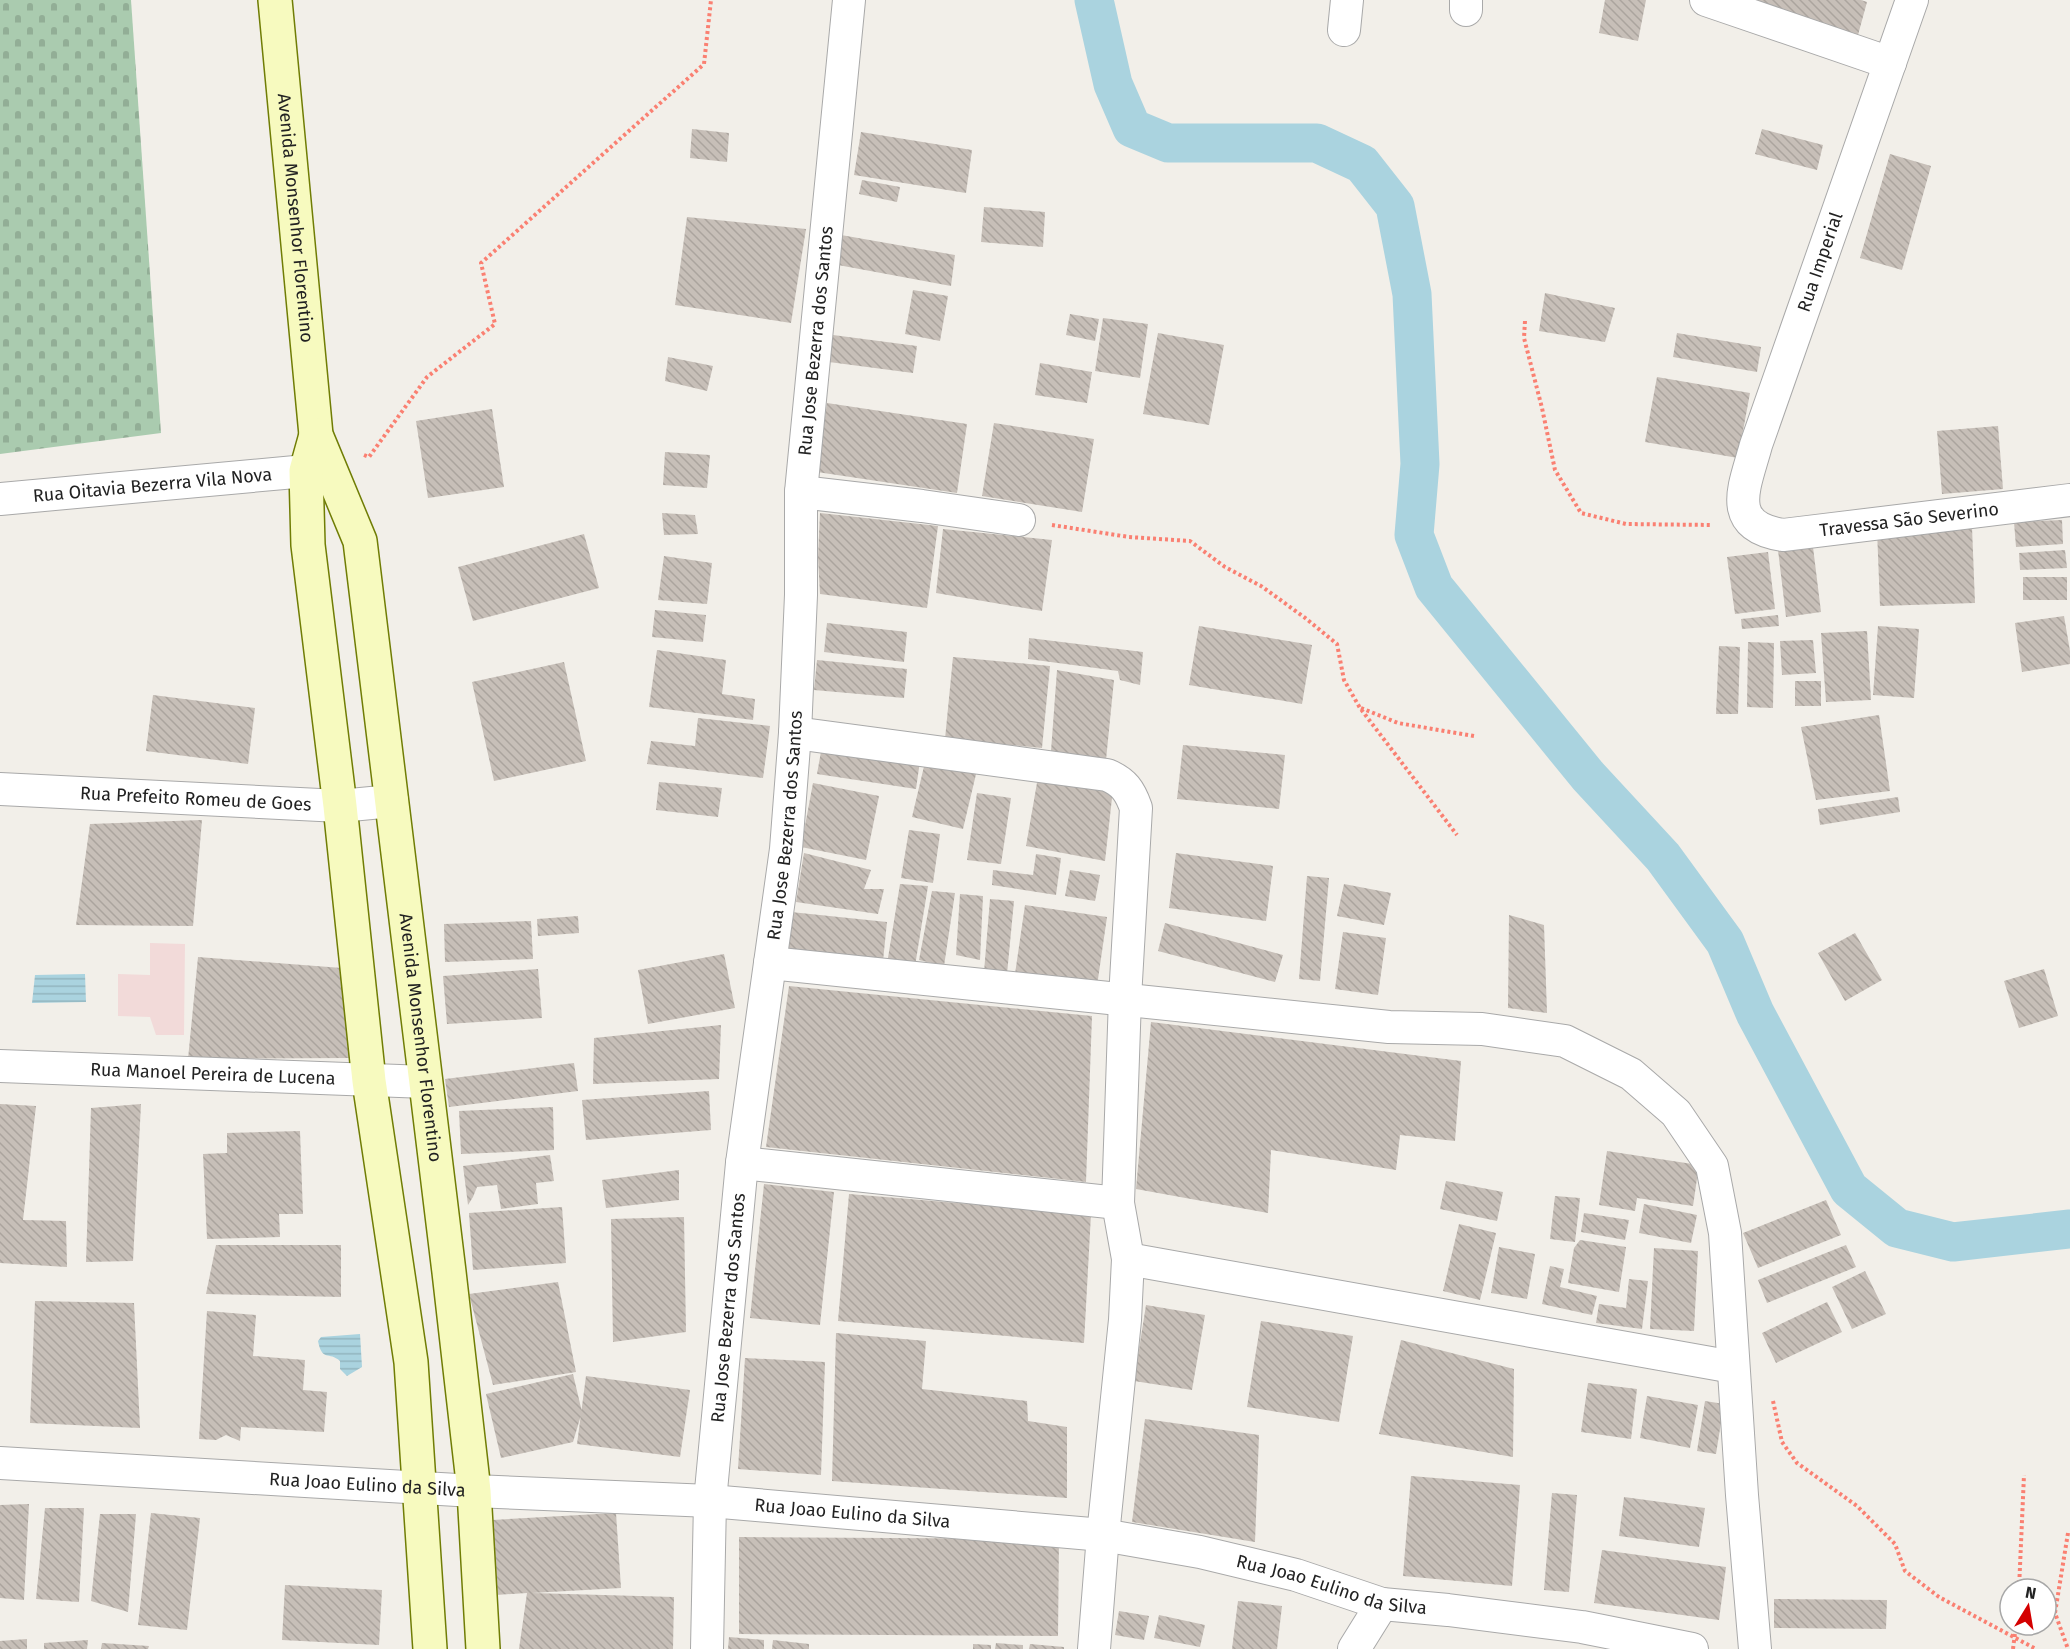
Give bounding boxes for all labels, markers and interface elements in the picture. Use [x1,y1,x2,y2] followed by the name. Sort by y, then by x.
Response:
[273,92,318,344] street label: Avenida Monsenhor Florentino
[1793,209,1847,315] street label: Rua Imperial
[794,225,838,457] street label: Rua Jose Bezerra dos Santos
[32,463,273,507] street label: Rua Oitavia Bezerra Vila Nova
[1818,498,2000,541] street label: Travessa São Severino
[762,710,807,942] street label: Rua Jose Bezerra dos Santos
[80,782,312,816] street label: Rua Prefeito Romeu de Goes
[394,912,447,1163] street label: Avenida Monsenhor Florentino
[90,1058,336,1090] street label: Rua Manoel Pereira de Lucena
[706,1192,750,1424] street label: Rua Jose Bezerra dos Santos
[269,1468,466,1501] street label: Rua Joao Eulino da Silva
[754,1494,951,1533] street label: Rua Joao Eulino da Silva
[1234,1550,1428,1619] street label: Rua Joao Eulino da Silva
[1998,1577,2058,1637] north arrow
[2024,1582,2038,1603] text: N

